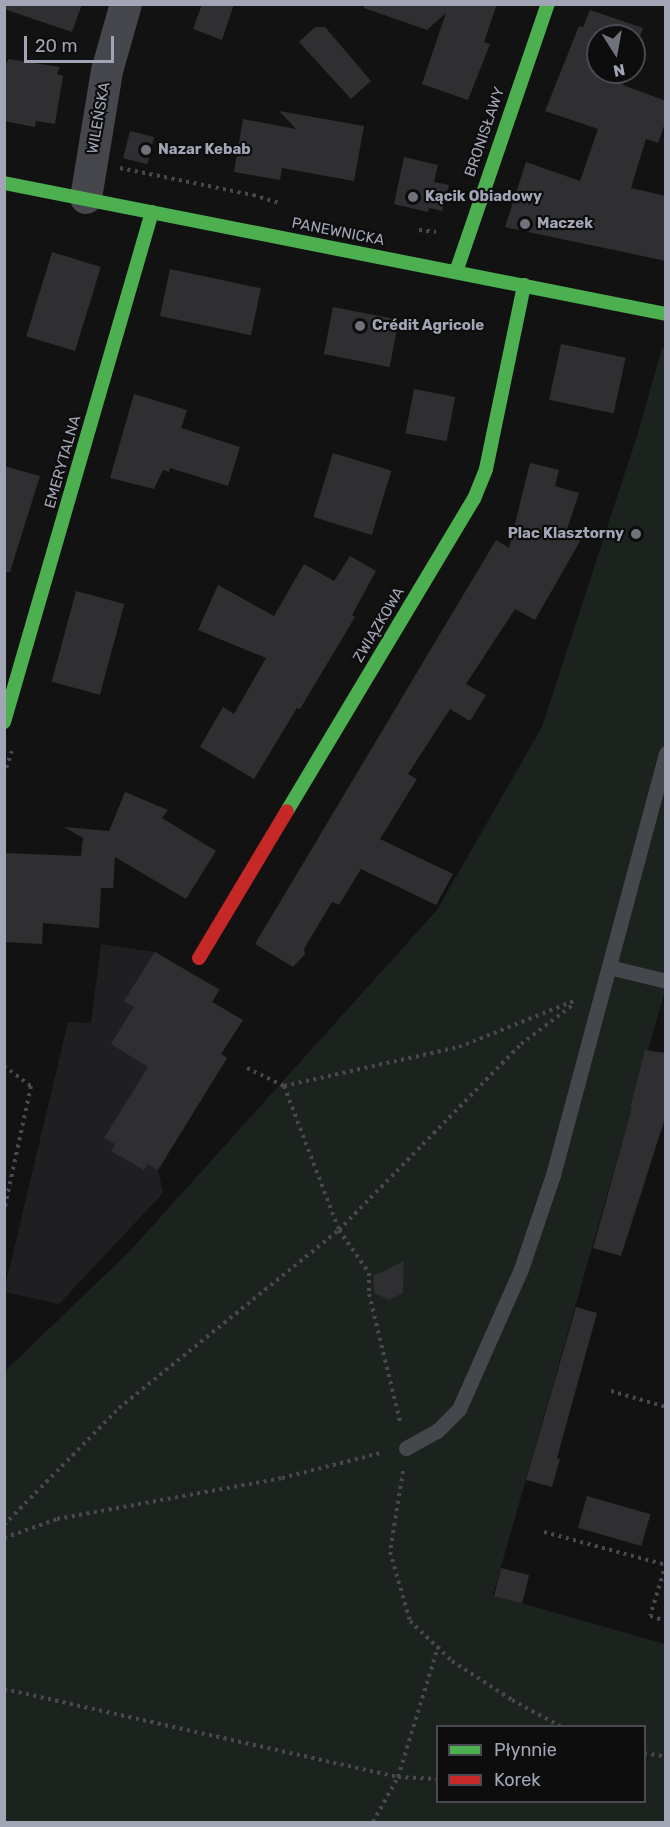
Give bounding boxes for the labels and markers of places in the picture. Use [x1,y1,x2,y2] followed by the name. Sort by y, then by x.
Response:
[158,141,251,159] place label: Nazar Kebab
[139,143,153,157] marker: Nazar Kebab
[425,188,542,206] place label: Kącik Obiadowy
[406,190,420,204] marker: Kącik Obiadowy
[537,215,593,233] place label: Maczek
[518,217,532,231] marker: Maczek
[372,317,485,335] place label: Crédit Agricole
[353,319,367,333] marker: Crédit Agricole
[508,525,624,543] place label: Plac Klasztorny
[629,527,643,541] marker: Plac Klasztorny

